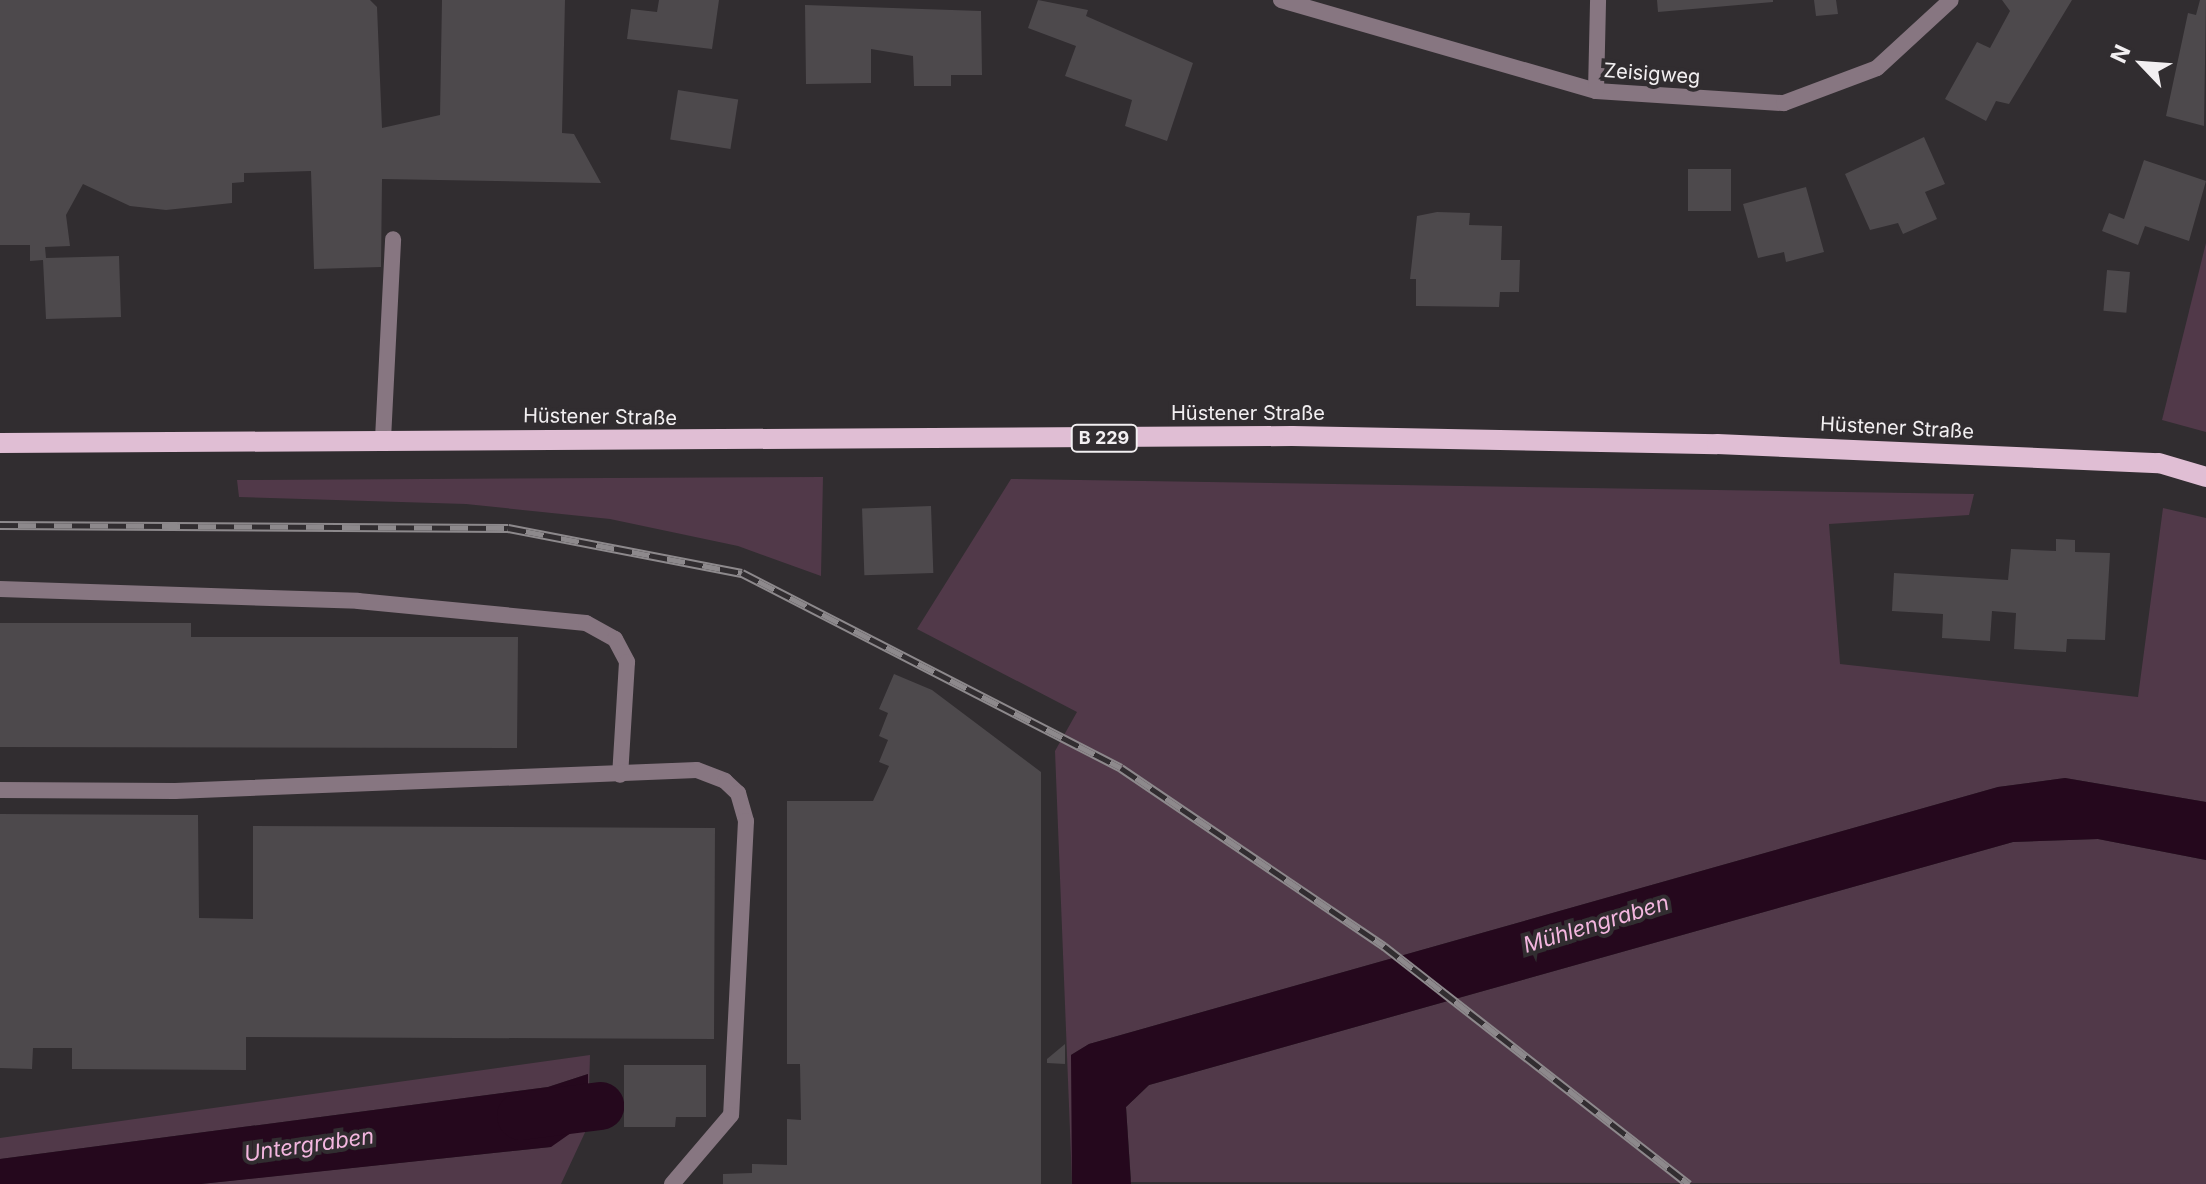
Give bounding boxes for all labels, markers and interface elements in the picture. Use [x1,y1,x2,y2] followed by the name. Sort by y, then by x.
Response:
[2102,24,2182,104] north arrow
[2105,41,2136,67] text: N
[1603,59,1701,89] street label: Zeisigweg
[1171,401,1325,425] street label: Hüstener Straße
[523,404,677,430] street label: Hüstener Straße
[1819,412,1975,444] street label: Hüstener Straße
[1070,424,1138,452] road number: B 229
[1520,889,1672,959] water label: Mühlengraben
[242,1123,376,1167] water label: Untergraben

